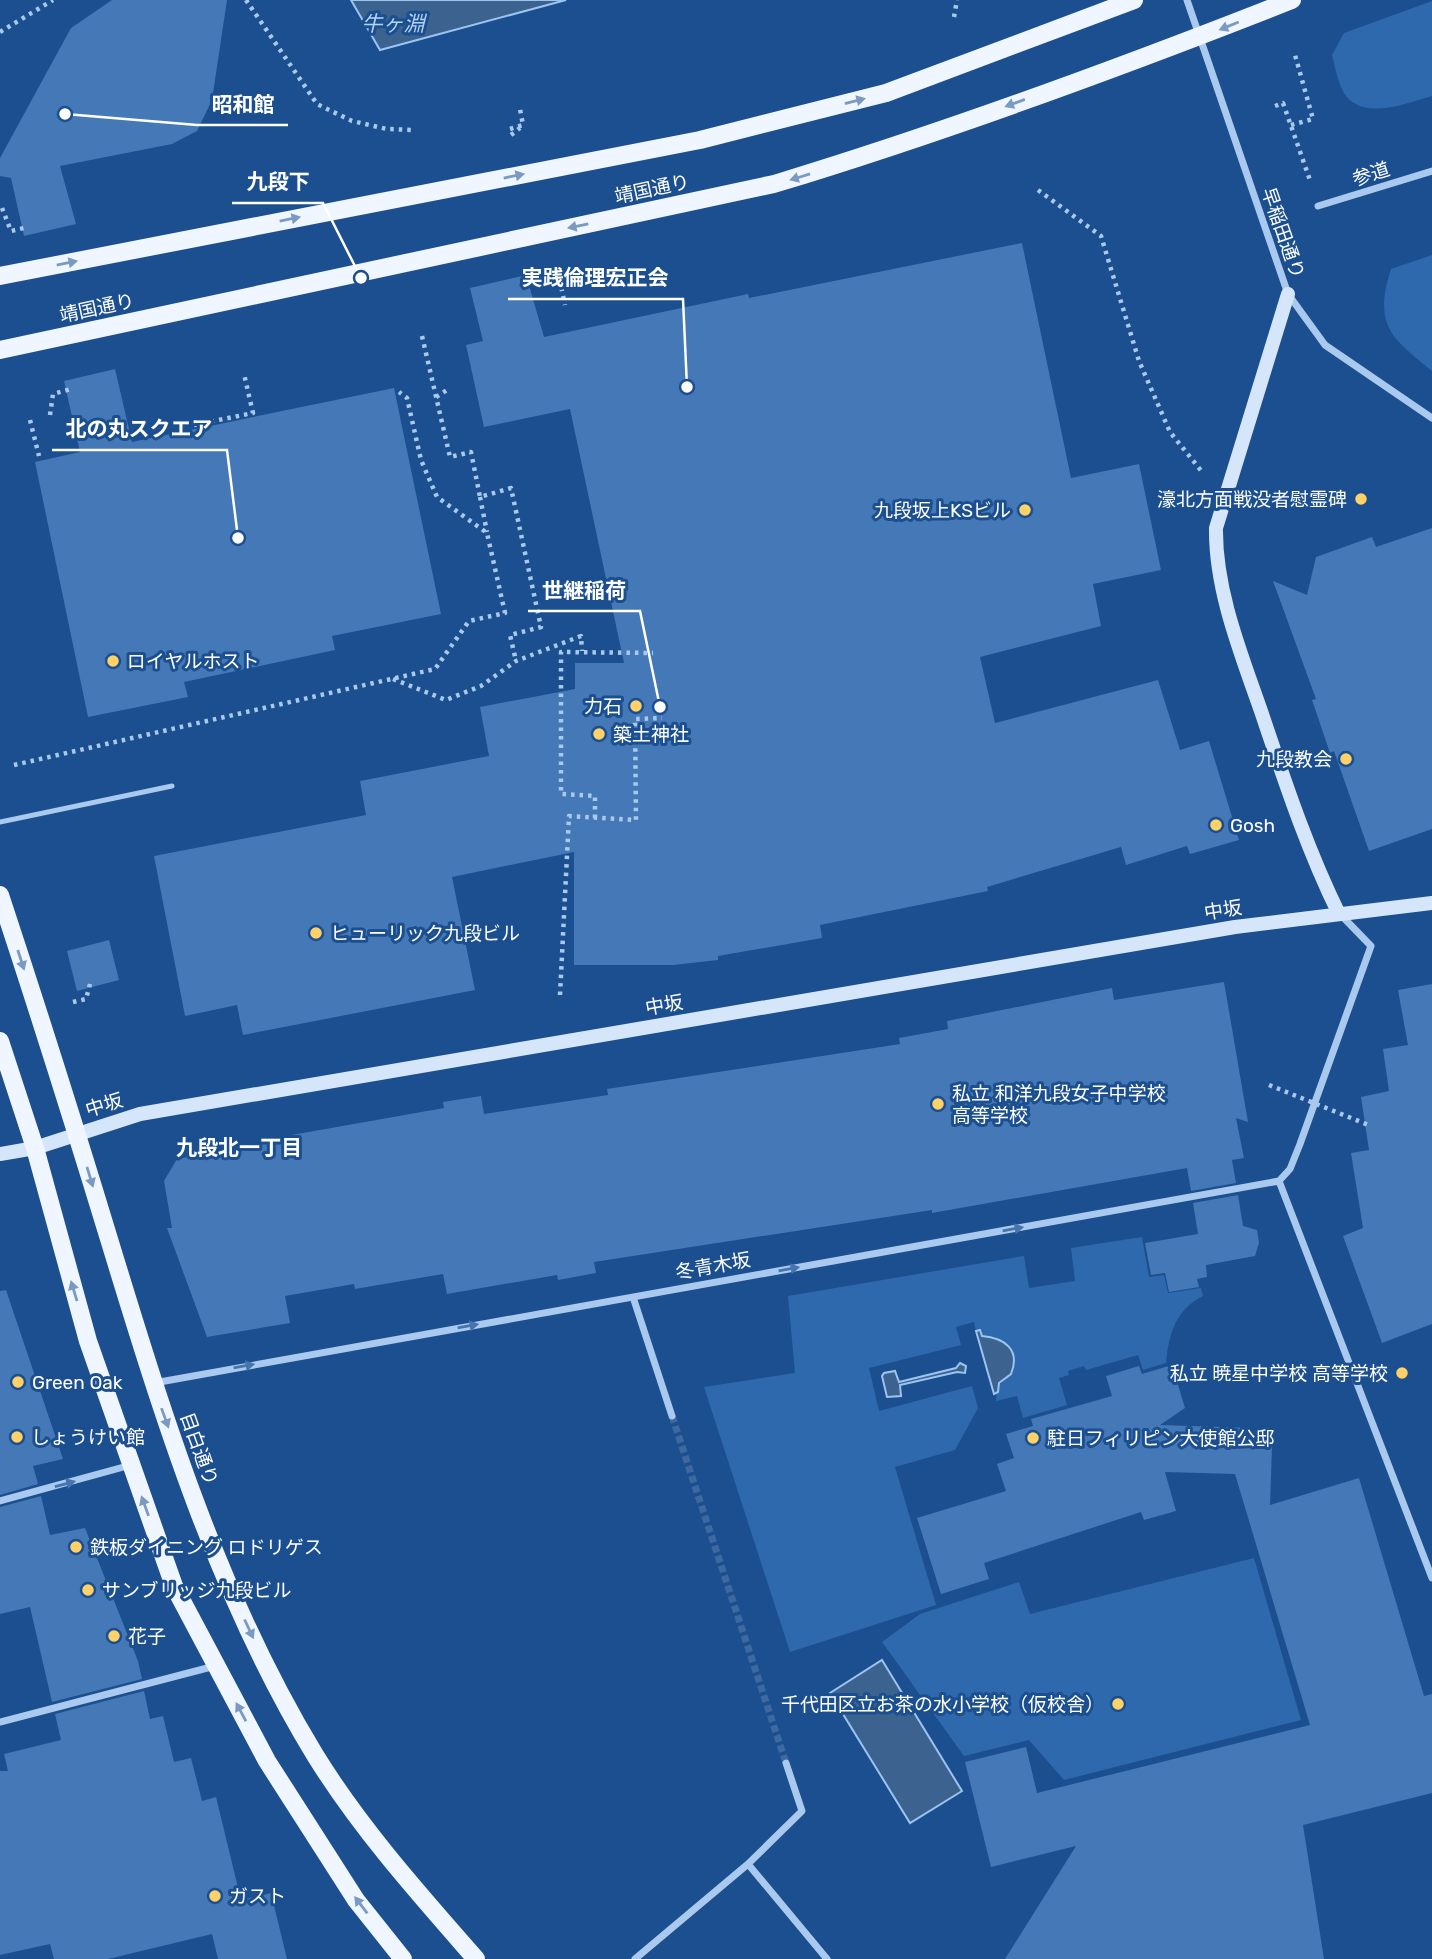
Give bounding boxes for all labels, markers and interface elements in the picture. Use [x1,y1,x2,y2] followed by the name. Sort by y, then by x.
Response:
[362,11,427,36] water label: 牛ヶ淵
[1218,20,1239,31] one-way arrow
[197,83,288,125] callout: 昭和館
[212,92,275,117] text: 昭和館
[844,95,866,106] one-way arrow
[1005,98,1026,109] one-way arrow
[1349,157,1393,191] street label: 参道
[232,161,323,203] callout: 九段下
[247,169,310,194] text: 九段下
[503,170,525,181] one-way arrow
[612,170,692,208] street label: 靖国通り
[789,172,810,182] one-way arrow
[1257,184,1309,282] street label: 早稲田通り
[279,214,301,225] one-way arrow
[567,221,589,232] one-way arrow
[56,257,78,268] one-way arrow
[508,257,683,299] callout: 実践倫理宏正会
[522,265,669,290] text: 実践倫理宏正会
[57,289,137,327] street label: 靖国通り
[52,408,227,450] callout: 北の丸スクエア
[66,416,213,441] text: 北の丸スクエア
[1157,488,1347,511] place label: 濠北方面戦没者慰霊碑
[1353,491,1369,507] marker: 濠北方面戦没者慰霊碑
[874,499,1011,522] place label: 九段坂上KSビル
[1017,502,1033,518] marker: 九段坂上KSビル
[528,569,640,611] callout: 世継稲荷
[542,578,626,603] text: 世継稲荷
[127,650,259,673] place label: ロイヤルホスト
[105,653,121,669] marker: ロイヤルホスト
[584,695,622,718] place label: 力石
[628,698,644,714] marker: 力石
[613,723,689,746] place label: 築土神社
[591,726,607,742] marker: 築土神社
[1256,748,1332,771] place label: 九段教会
[1338,751,1354,767] marker: 九段教会
[1230,814,1275,837] place label: Gosh
[1208,817,1224,833] marker: Gosh
[1202,896,1244,924] street label: 中坂
[330,922,520,945] place label: ヒューリック九段ビル
[308,925,324,941] marker: ヒューリック九段ビル
[17,950,27,971] one-way arrow
[643,990,685,1020] street label: 中坂
[952,1082,1166,1127] place label: 私立 和洋九段女子中学校 高等学校
[82,1088,126,1122] street label: 中坂
[930,1096,946,1112] marker: 私立 和洋九段女子中学校 高等学校
[176,1135,302,1160] district label: 九段北一丁目
[86,1167,96,1188] one-way arrow
[1002,1223,1024,1234] one-way arrow
[674,1248,752,1284] street label: 冬青木坂
[778,1263,800,1274] one-way arrow
[68,1280,78,1301] one-way arrow
[457,1320,479,1331] one-way arrow
[233,1360,255,1371] one-way arrow
[1170,1362,1388,1385] place label: 私立 暁星中学校 高等学校
[1394,1365,1410,1381] marker: 私立 暁星中学校 高等学校
[32,1371,123,1394] place label: Green Oak
[10,1374,26,1390] marker: Green Oak
[160,1407,171,1428] one-way arrow
[175,1409,223,1489] street label: 目白通り
[31,1426,145,1449] place label: しょうけい館
[1047,1427,1275,1450] place label: 駐日フィリピン大使館公邸
[9,1429,25,1445] marker: しょうけい館
[1025,1430,1041,1446] marker: 駐日フィリピン大使館公邸
[55,1478,76,1488] one-way arrow
[139,1496,150,1517] one-way arrow
[90,1536,323,1559] place label: 鉄板ダイニング ロドリゲス
[68,1539,84,1555] marker: 鉄板ダイニング ロドリゲス
[102,1579,291,1602] place label: サンブリッジ九段ビル
[80,1582,96,1598] marker: サンブリッジ九段ビル
[243,1619,255,1639] one-way arrow
[128,1625,166,1648] place label: 花子
[106,1628,122,1644] marker: 花子
[781,1693,1104,1716] place label: 千代田区立お茶の水小学校（仮校舎）
[1110,1696,1126,1712] marker: 千代田区立お茶の水小学校（仮校舎）
[235,1702,247,1722] one-way arrow
[229,1885,286,1908] place label: ガスト
[207,1888,223,1904] marker: ガスト
[353,1897,368,1915] one-way arrow

